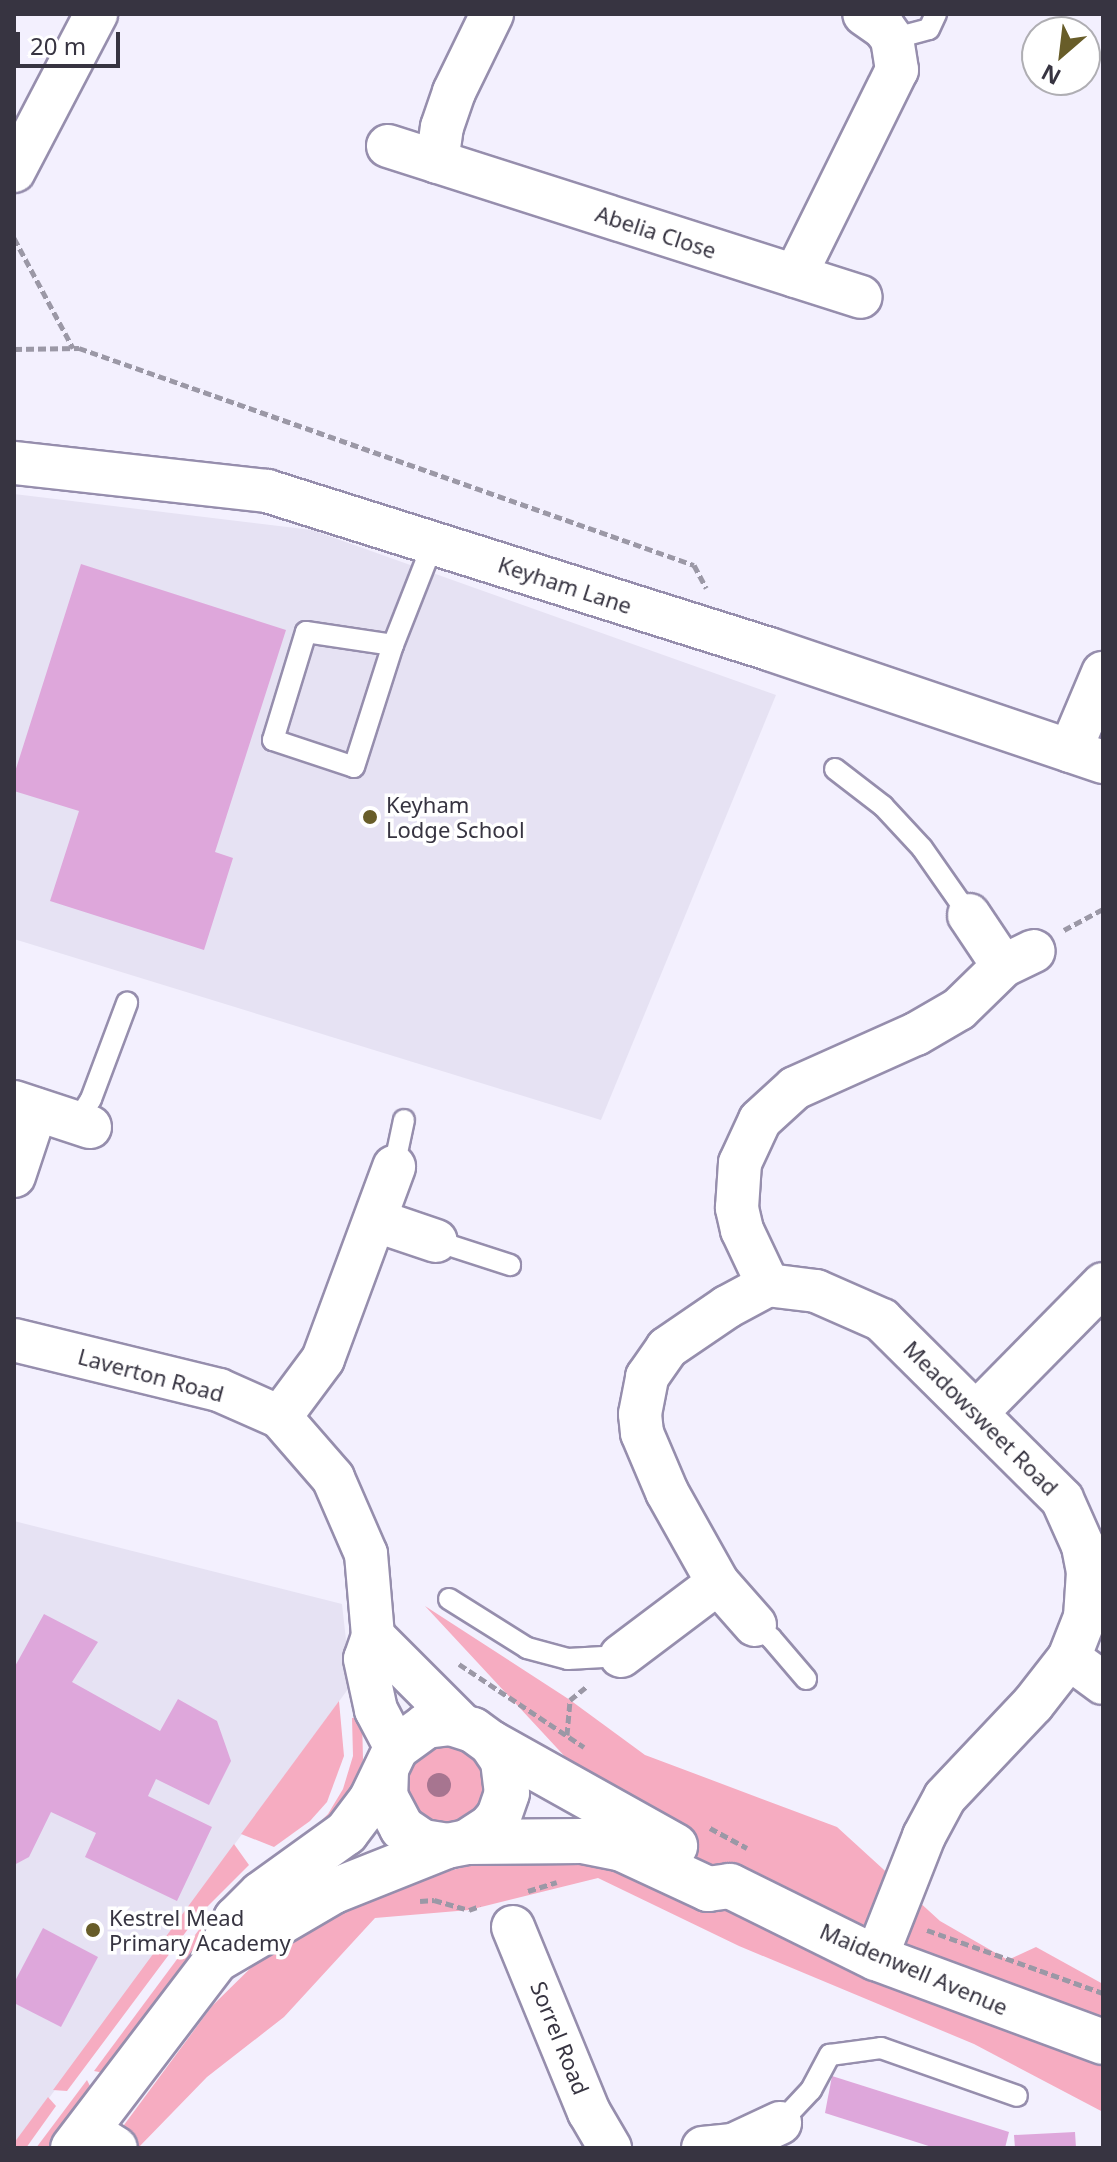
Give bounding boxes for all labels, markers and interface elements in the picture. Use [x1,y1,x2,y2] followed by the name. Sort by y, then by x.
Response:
[20,16,124,66] scale bar
[1021,16,1101,96] north arrow
[30,29,86,62] text: 20 m
[1036,58,1066,93] text: N
[592,200,720,264] street label: Abelia Close
[495,551,635,619] street label: Keyham Lane
[386,791,525,842] place label: Keyham Lodge School
[361,808,379,826] marker: Keyham Lodge School
[898,1335,1064,1501] street label: Meadowsweet Road
[75,1343,227,1407] street label: Laverton Road
[109,1904,291,1956] place label: Kestrel Mead Primary Academy
[816,1917,1012,2021] street label: Maidenwell Avenue
[84,1921,102,1939] marker: Kestrel Mead Primary Academy
[525,1978,595,2098] street label: Sorrel Road

